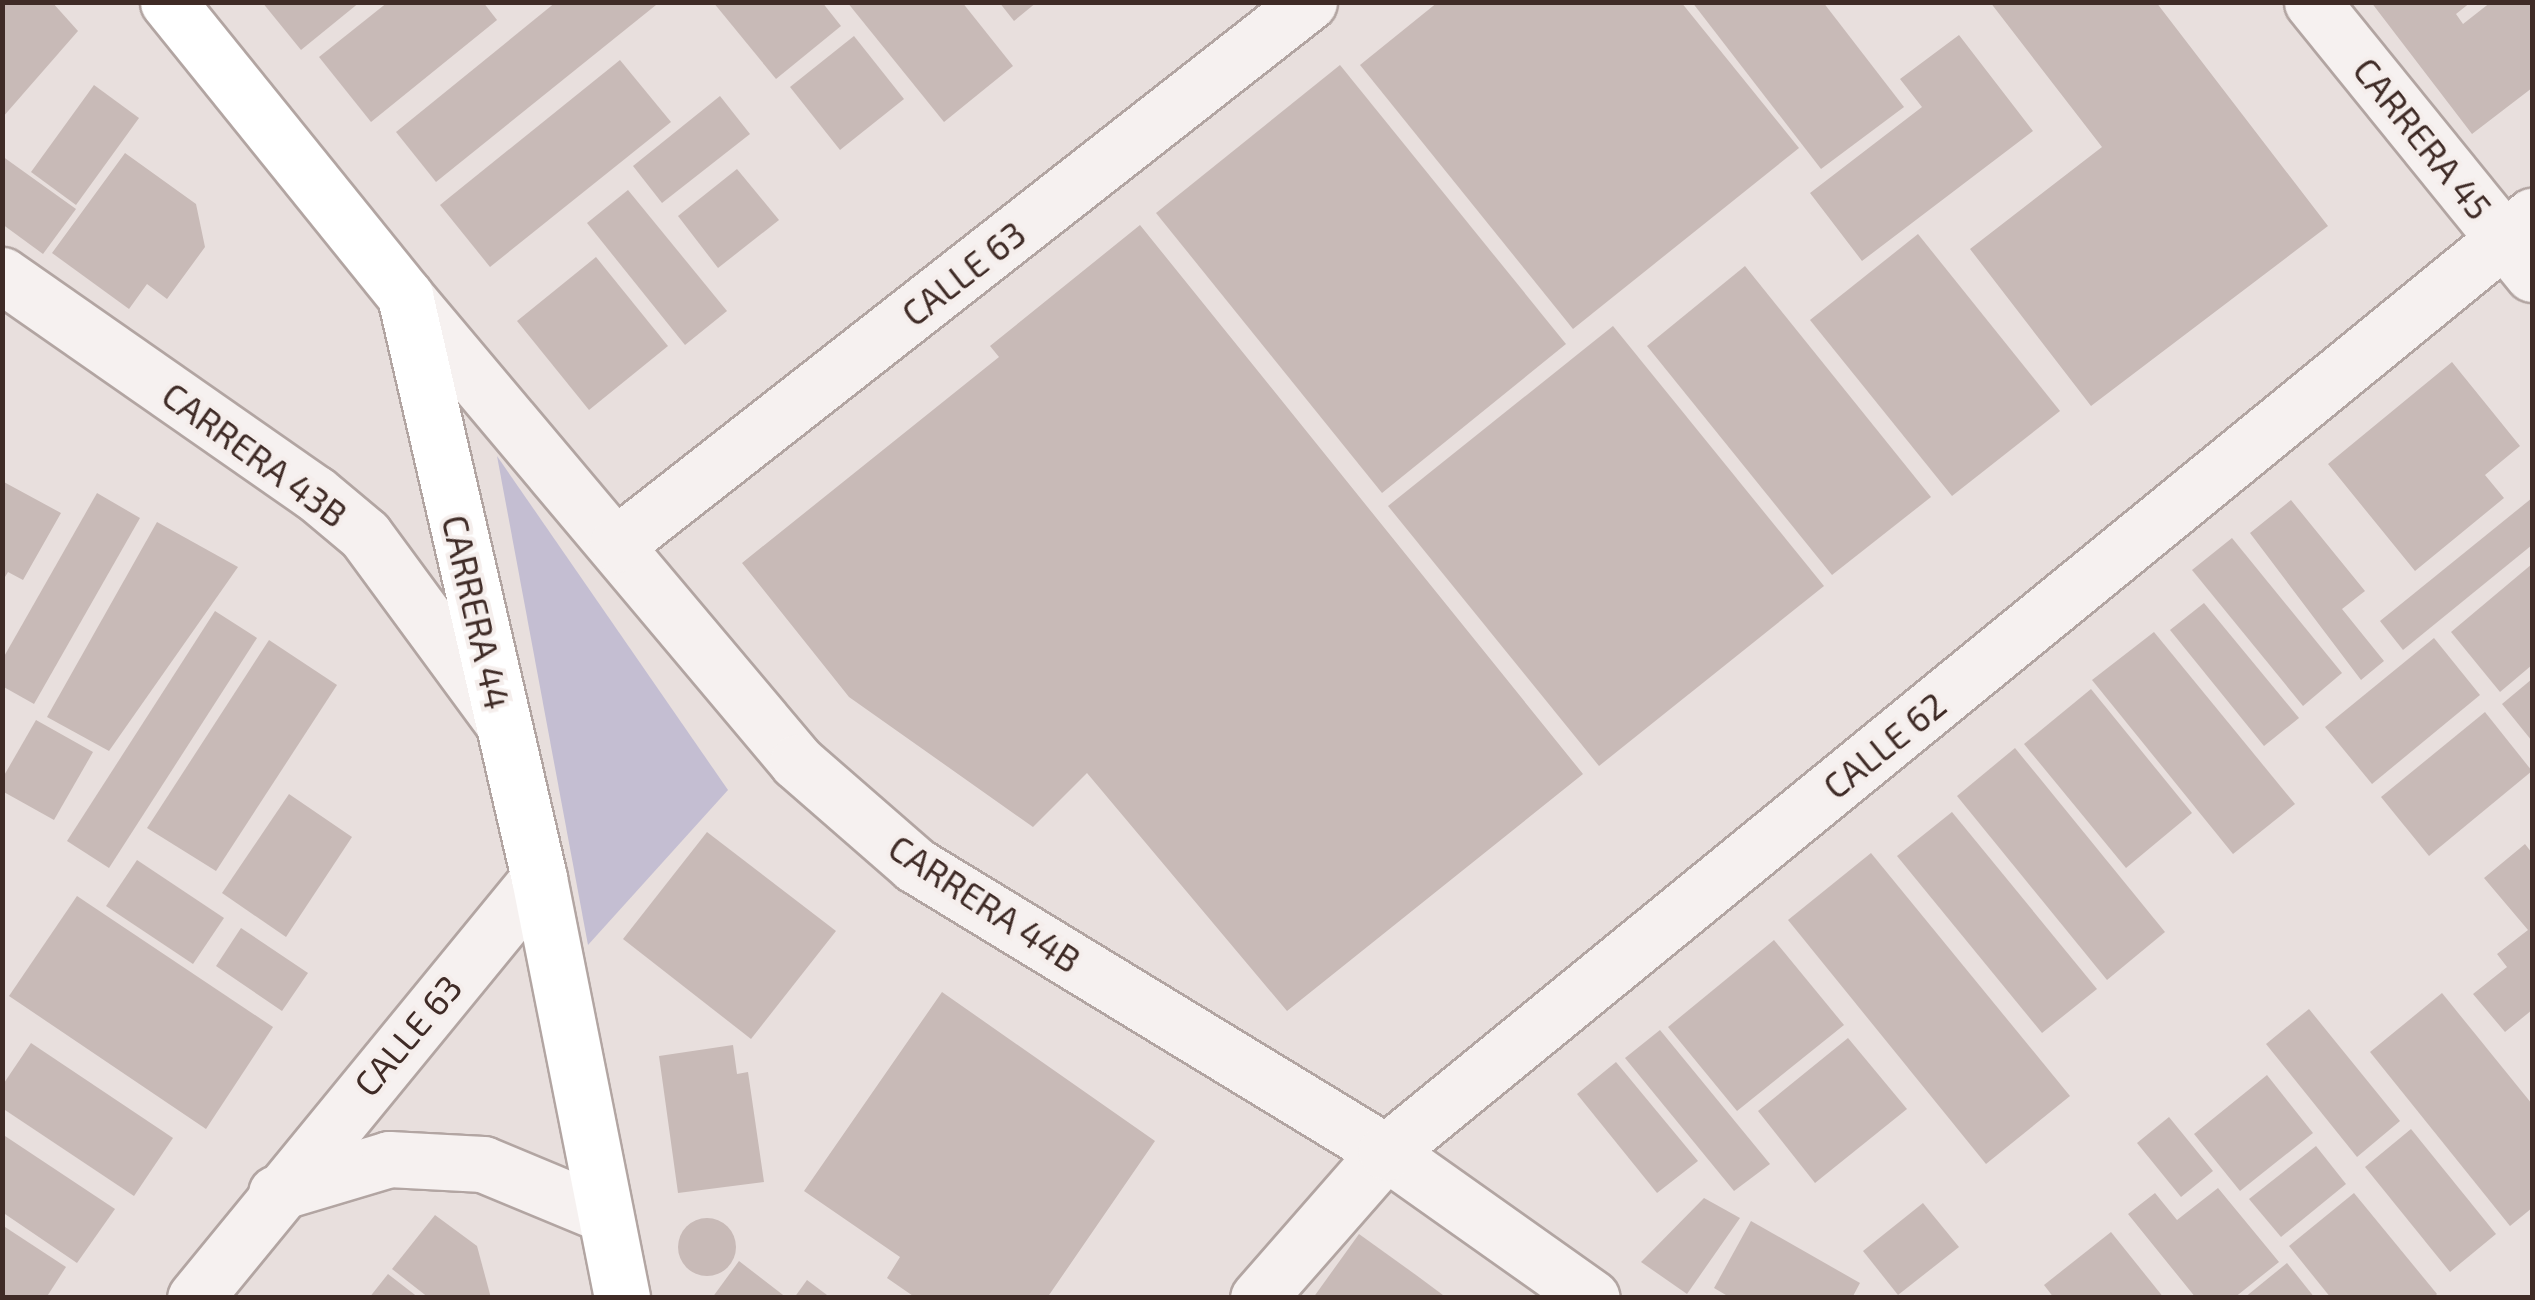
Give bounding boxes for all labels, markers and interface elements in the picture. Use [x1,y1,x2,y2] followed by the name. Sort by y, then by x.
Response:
[2345,49,2501,227] street label: CARRERA 45
[893,212,1033,334] street label: CALLE 63
[154,373,356,535] street label: CARRERA 43B
[434,510,520,714] street label: CARRERA 44
[1815,683,1953,807] street label: CALLE 62
[881,825,1089,981] street label: CARRERA 44B
[344,966,470,1104] street label: CALLE 63

